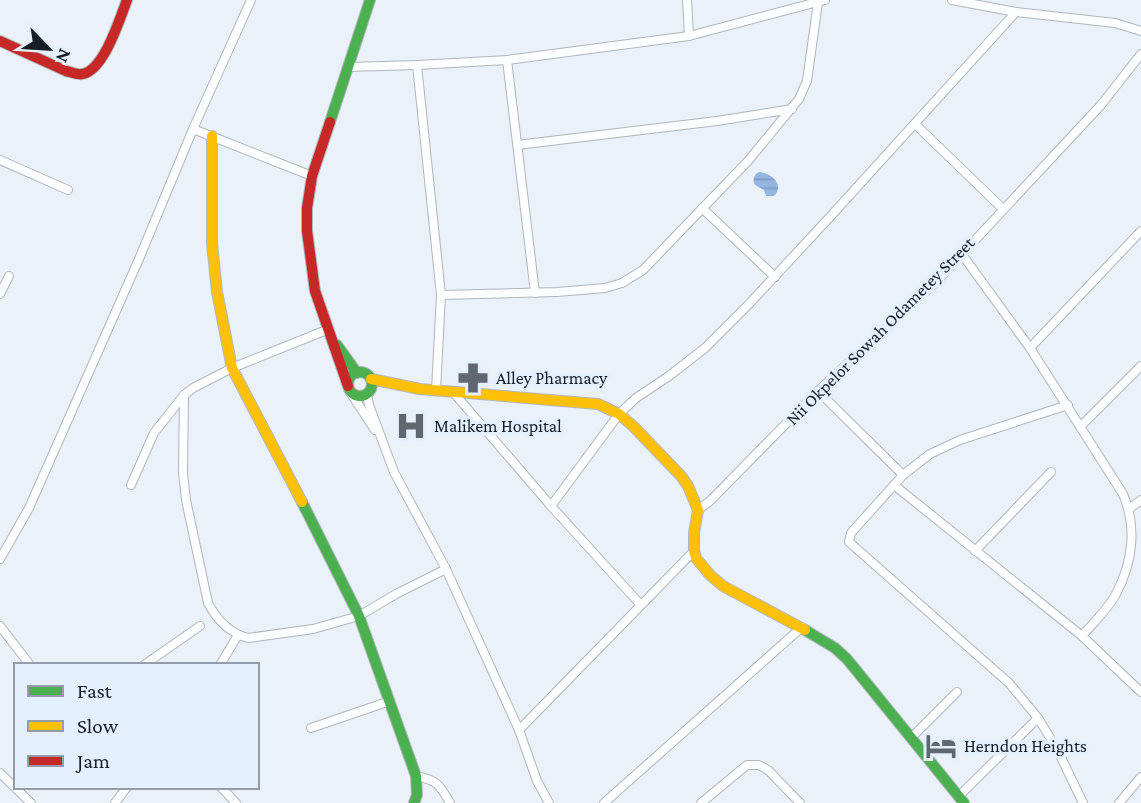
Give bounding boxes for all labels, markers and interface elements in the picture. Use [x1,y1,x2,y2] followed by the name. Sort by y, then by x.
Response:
[14,14,84,84] north arrow
[52,46,76,66] text: N
[782,232,979,429] street label: Nii Okpelor Sowah Odametey Street
[456,361,490,395] pharmacy icon: Alley Pharmacy
[496,368,608,388] place label: Alley Pharmacy
[394,409,428,443] hospital icon: Malikem Hospital
[434,416,562,436] place label: Malikem Hospital
[14,663,259,789] legend
[77,679,113,703] text: Fast
[77,714,119,738] text: Slow
[924,729,958,763] hotel icon: Herndon Heights
[964,736,1087,756] place label: Herndon Heights
[75,749,110,773] text: Jam

